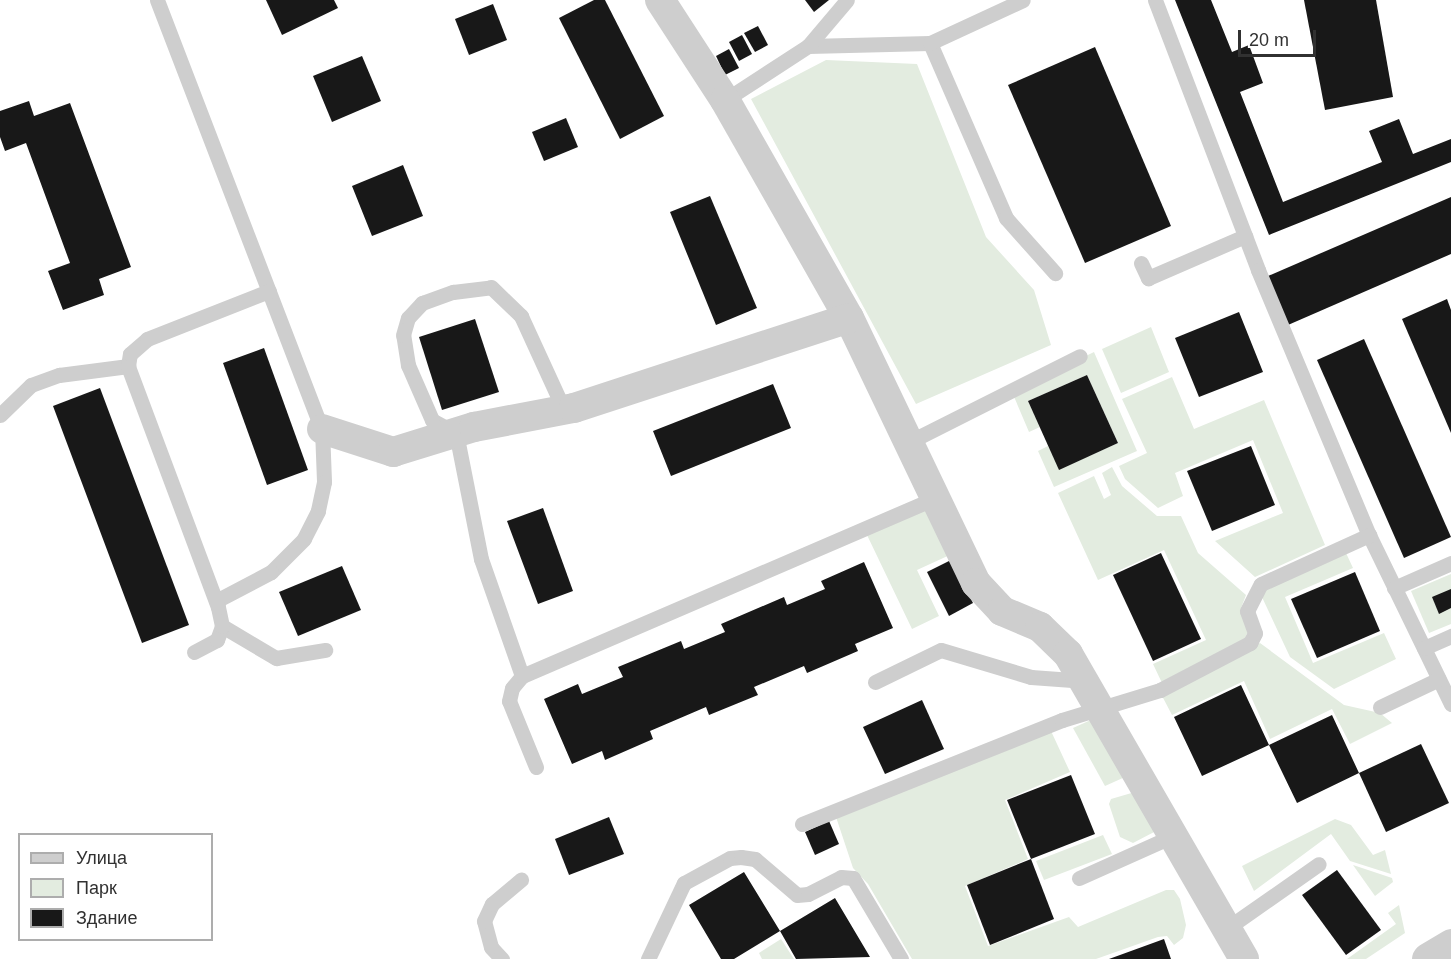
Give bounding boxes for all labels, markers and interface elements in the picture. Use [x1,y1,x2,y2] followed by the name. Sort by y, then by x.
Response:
[1241,18,1319,56] scale bar
[1249,30,1289,50] text: 20 m
[18,833,213,941] legend
[76,848,127,868] text: Улица
[76,878,117,898] text: Парк
[76,908,137,928] text: Здание

